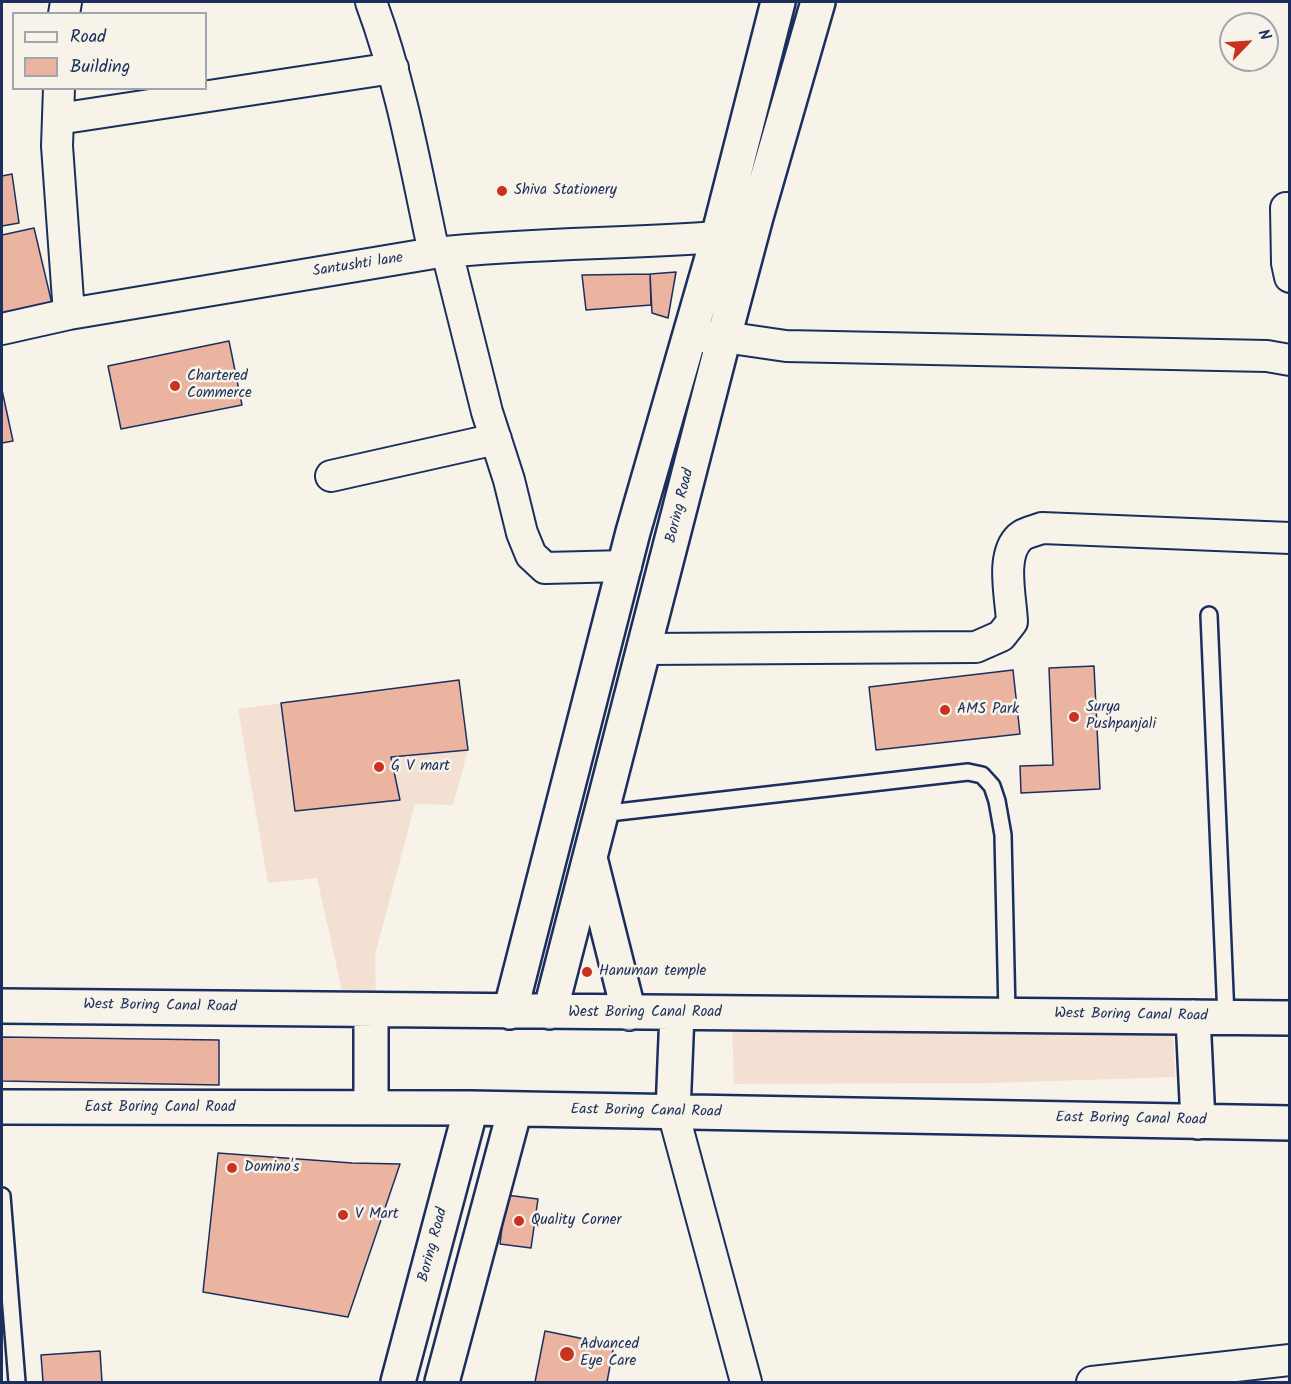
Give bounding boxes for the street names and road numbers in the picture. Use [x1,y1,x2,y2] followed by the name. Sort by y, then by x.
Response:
[312,250,404,282] street label: Santushti lane
[663,467,699,545] street label: Boring Road
[83,997,237,1017] street label: West Boring Canal Road
[568,1004,722,1022] street label: West Boring Canal Road
[1054,1006,1208,1026] street label: West Boring Canal Road
[85,1099,235,1117] street label: East Boring Canal Road
[570,1102,722,1122] street label: East Boring Canal Road
[1055,1110,1207,1130] street label: East Boring Canal Road
[415,1206,453,1284] street label: Boring Road

